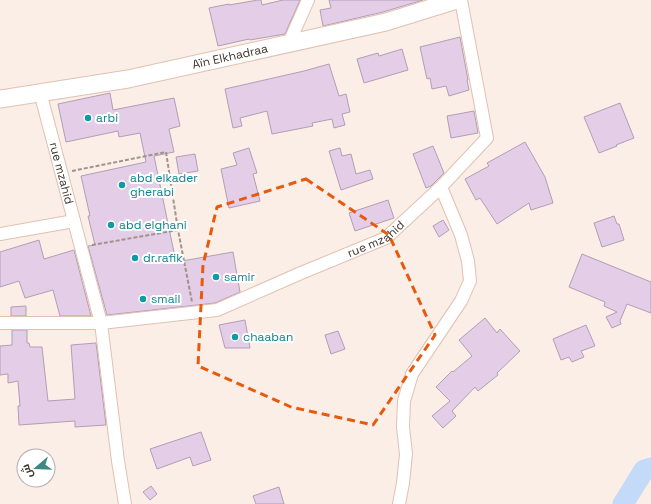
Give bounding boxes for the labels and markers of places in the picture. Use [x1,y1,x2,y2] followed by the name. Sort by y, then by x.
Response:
[96,110,118,126] place label: arbi
[83,113,93,123] marker: arbi
[130,170,198,200] place label: abd elkader gherabi
[117,180,127,190] marker: abd elkader gherabi
[119,217,187,233] place label: abd elghani
[106,220,116,230] marker: abd elghani
[143,250,183,266] place label: dr.rafik
[130,253,140,263] marker: dr.rafik
[224,269,255,285] place label: samir
[211,272,221,282] marker: samir
[151,291,180,307] place label: smail
[138,294,148,304] marker: smail
[243,329,293,345] place label: chaaban
[230,332,240,342] marker: chaaban

